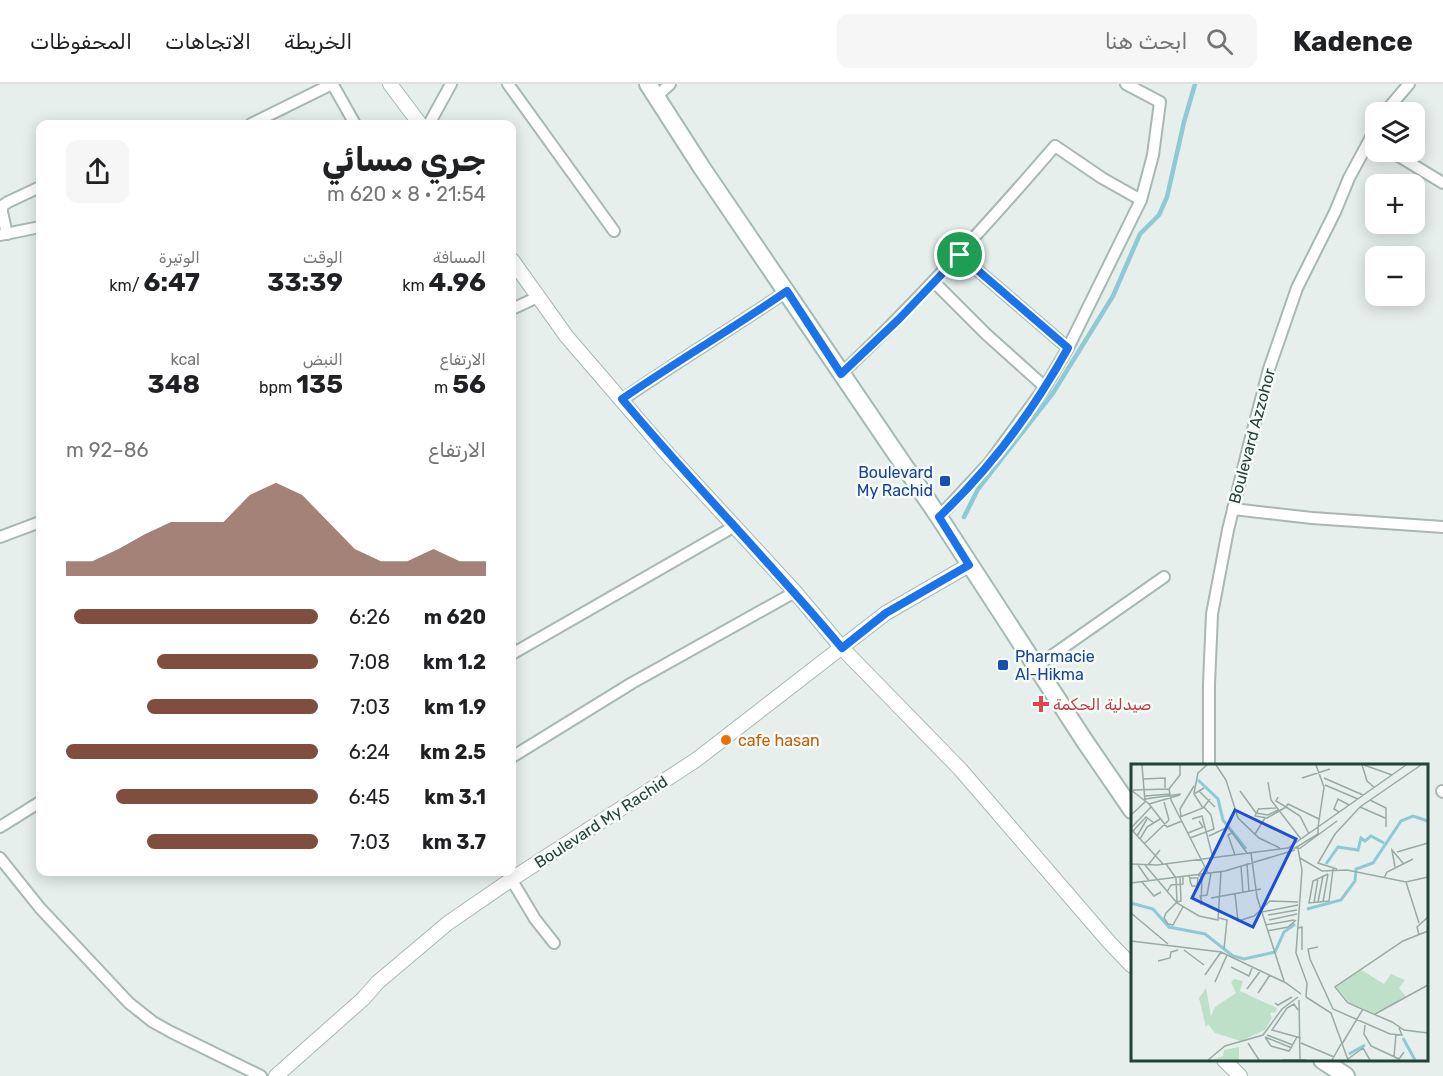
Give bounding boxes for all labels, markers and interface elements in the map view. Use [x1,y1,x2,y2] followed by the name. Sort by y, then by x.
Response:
[837,14,1257,68] search box
[1203,25,1236,58] icon: search
[1293,25,1413,58] text: Kadence
[1105,28,1188,55] text: ابحث هنا
[30,29,132,54] text: المحفوظات
[165,29,251,54] text: الاتجاهات
[284,29,352,54] text: الخريطة
[1365,102,1425,306] map controls
[1365,102,1425,162] button: layers
[66,140,129,203] button: share
[322,140,486,179] text: جري مسائي
[1365,174,1425,234] button: +
[327,182,486,206] text: 21:54 · 8 × 620 m
[934,229,985,280] pin
[943,238,976,271] icon: arrive
[1365,246,1425,306] button: −
[159,248,200,267] text: الوتيرة
[303,248,343,267] text: الوقت
[433,248,486,267] text: المسافة
[143,267,200,298] text: 6:47
[267,267,343,298] text: 33:39
[429,267,486,298] text: 4.96
[109,276,143,295] text: /km
[402,276,429,295] text: km
[171,350,200,369] text: kcal
[303,350,343,369] text: النبض
[440,350,486,369] text: الارتفاع
[1225,366,1279,506] street label: Boulevard Azzohor
[148,369,200,400] text: 348
[296,369,343,400] text: 135
[452,369,486,400] text: 56
[259,378,296,397] text: bpm
[434,378,452,397] text: m
[66,438,149,462] text: 86–92 m
[428,438,486,462] text: الارتفاع
[857,463,933,500] place label: Boulevard My Rachid
[938,474,952,488] marker: Boulevard My Rachid
[349,605,390,629] text: 6:26
[424,605,486,629] text: 620 m
[1015,647,1095,684] place label: Pharmacie Al-Hikma
[349,650,390,674] text: 7:08
[423,650,486,674] text: 1.2 km
[996,658,1010,672] marker: Pharmacie Al-Hikma
[350,695,390,719] text: 7:03
[424,695,486,719] text: 1.9 km
[1053,695,1151,714] place label: صيدلية الحكمة
[1034,697,1048,711] marker: صيدلية الحكمة
[738,731,820,750] place label: cafe hasan
[719,733,733,747] marker: cafe hasan
[349,740,390,764] text: 6:24
[420,740,486,764] text: 2.5 km
[1131,764,1428,1061] inset map
[531,772,671,872] street label: Boulevard My Rachid
[349,785,390,809] text: 6:45
[424,785,486,809] text: 3.1 km
[350,830,390,854] text: 7:03
[422,830,486,854] text: 3.7 km

